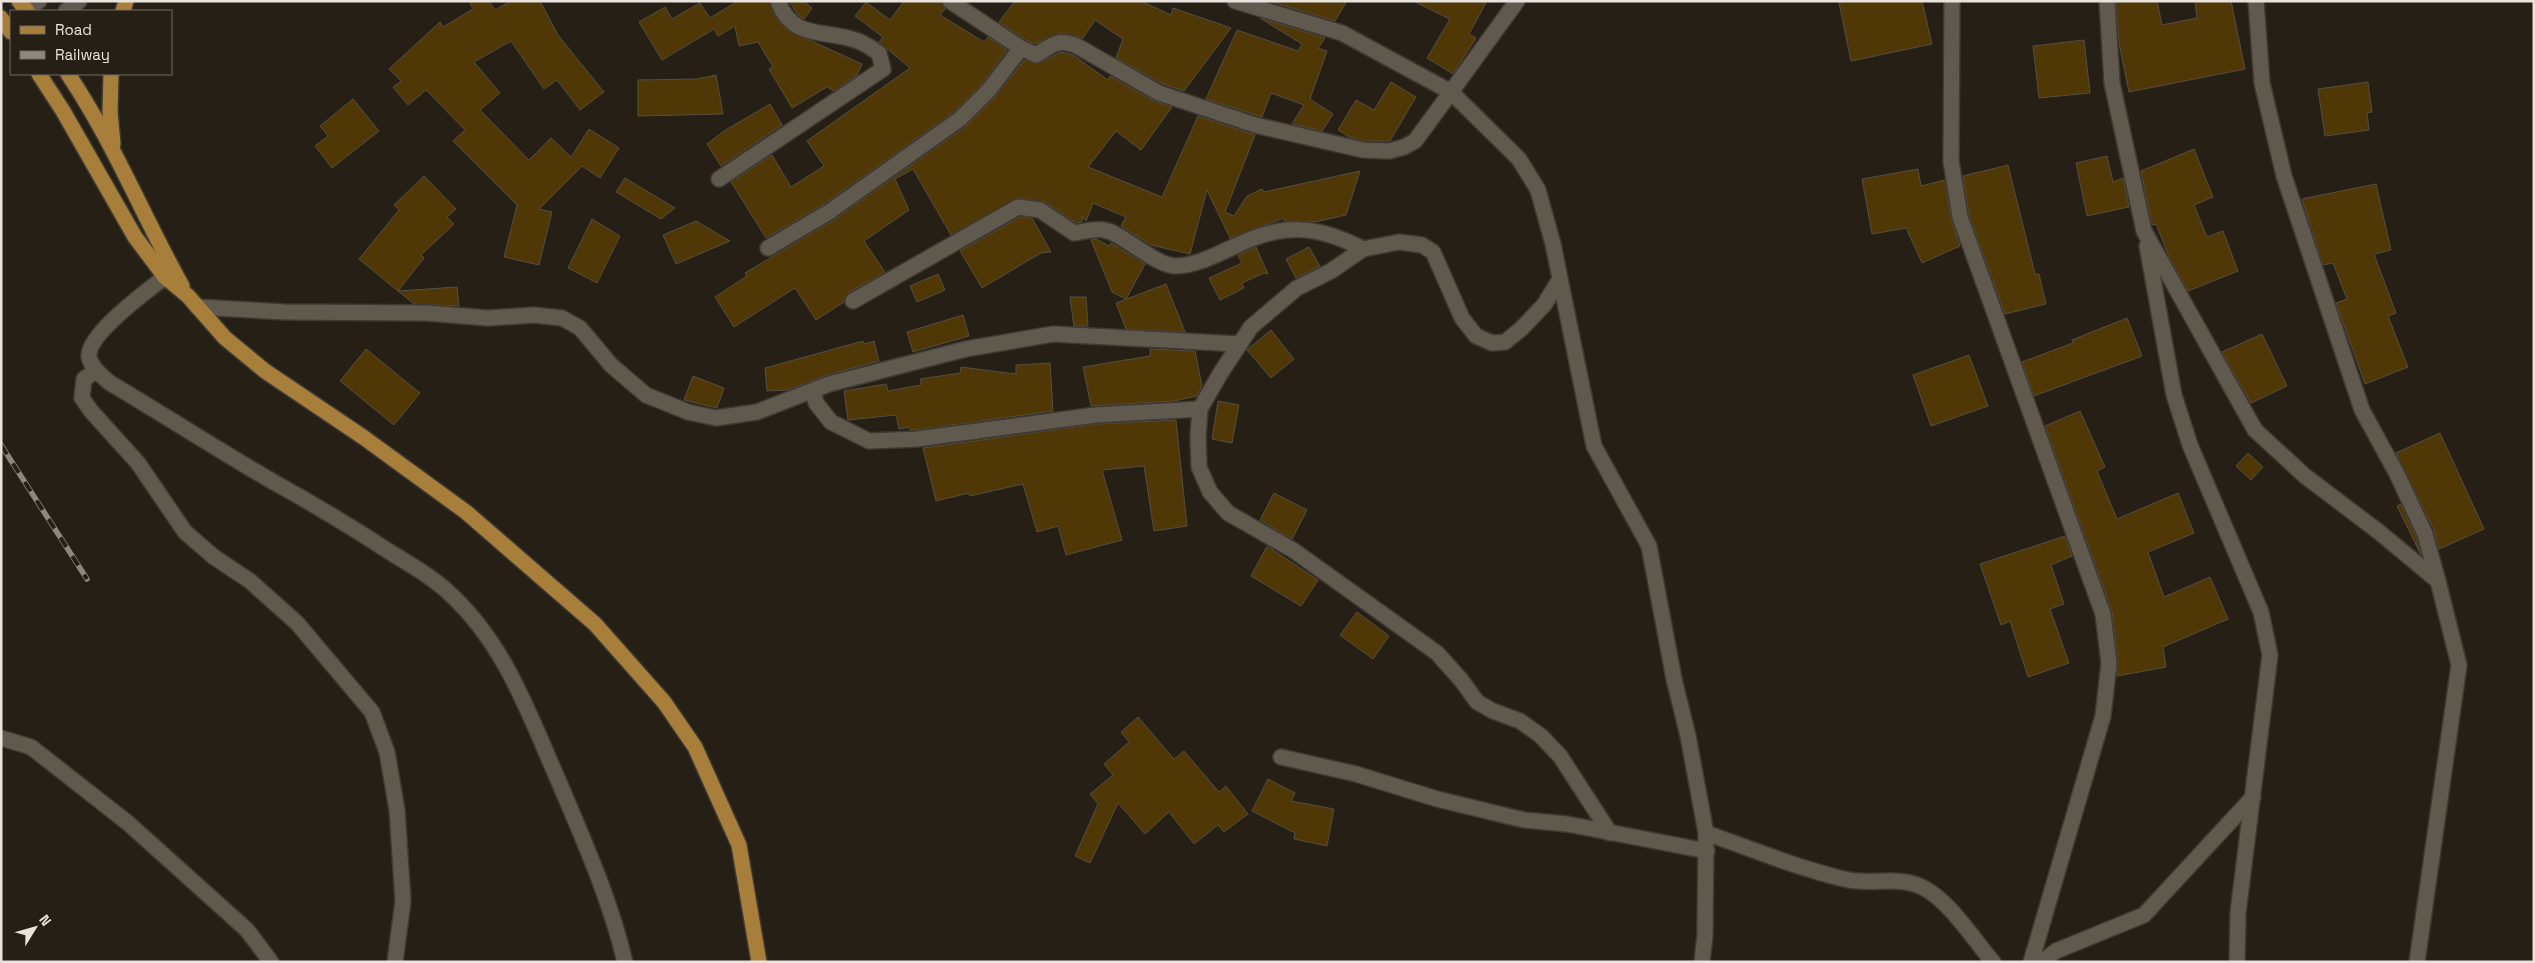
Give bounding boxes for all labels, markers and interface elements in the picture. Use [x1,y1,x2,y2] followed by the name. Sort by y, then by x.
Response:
[10,10,172,75] legend
[55,20,92,39] text: Road
[55,45,110,64] text: Railway
[10,903,60,953] north arrow
[35,911,55,929] text: N

